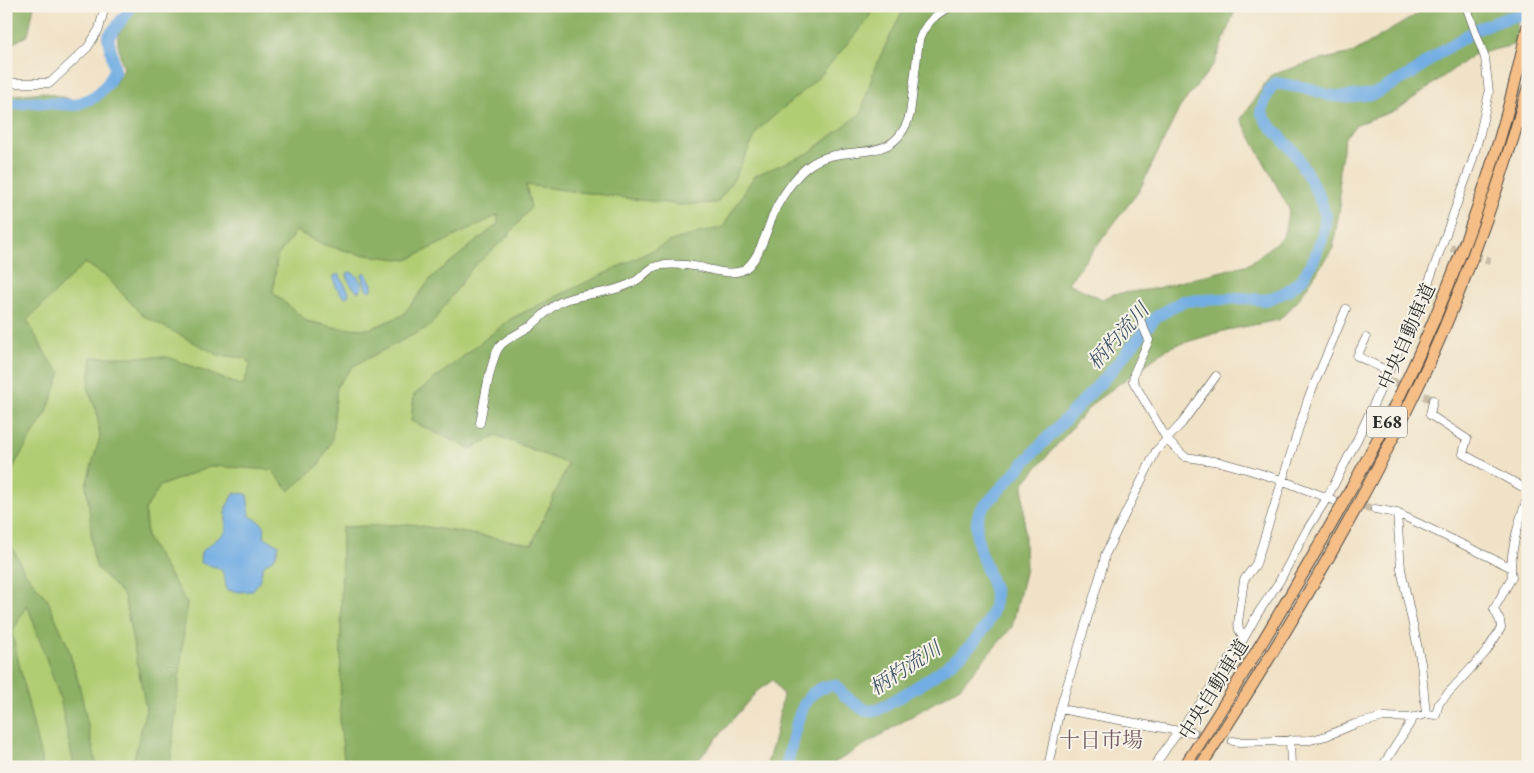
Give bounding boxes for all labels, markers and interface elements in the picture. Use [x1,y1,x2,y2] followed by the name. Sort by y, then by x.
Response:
[1372,279,1441,393] street label: 中央自動車道
[1082,296,1156,374] water label: 柄杓流川
[1367,407,1407,438] road number: E68
[864,634,947,701] water label: 柄杓流川
[1173,634,1254,744] street label: 中央自動車道
[1059,726,1143,753] district label: 十日市場

